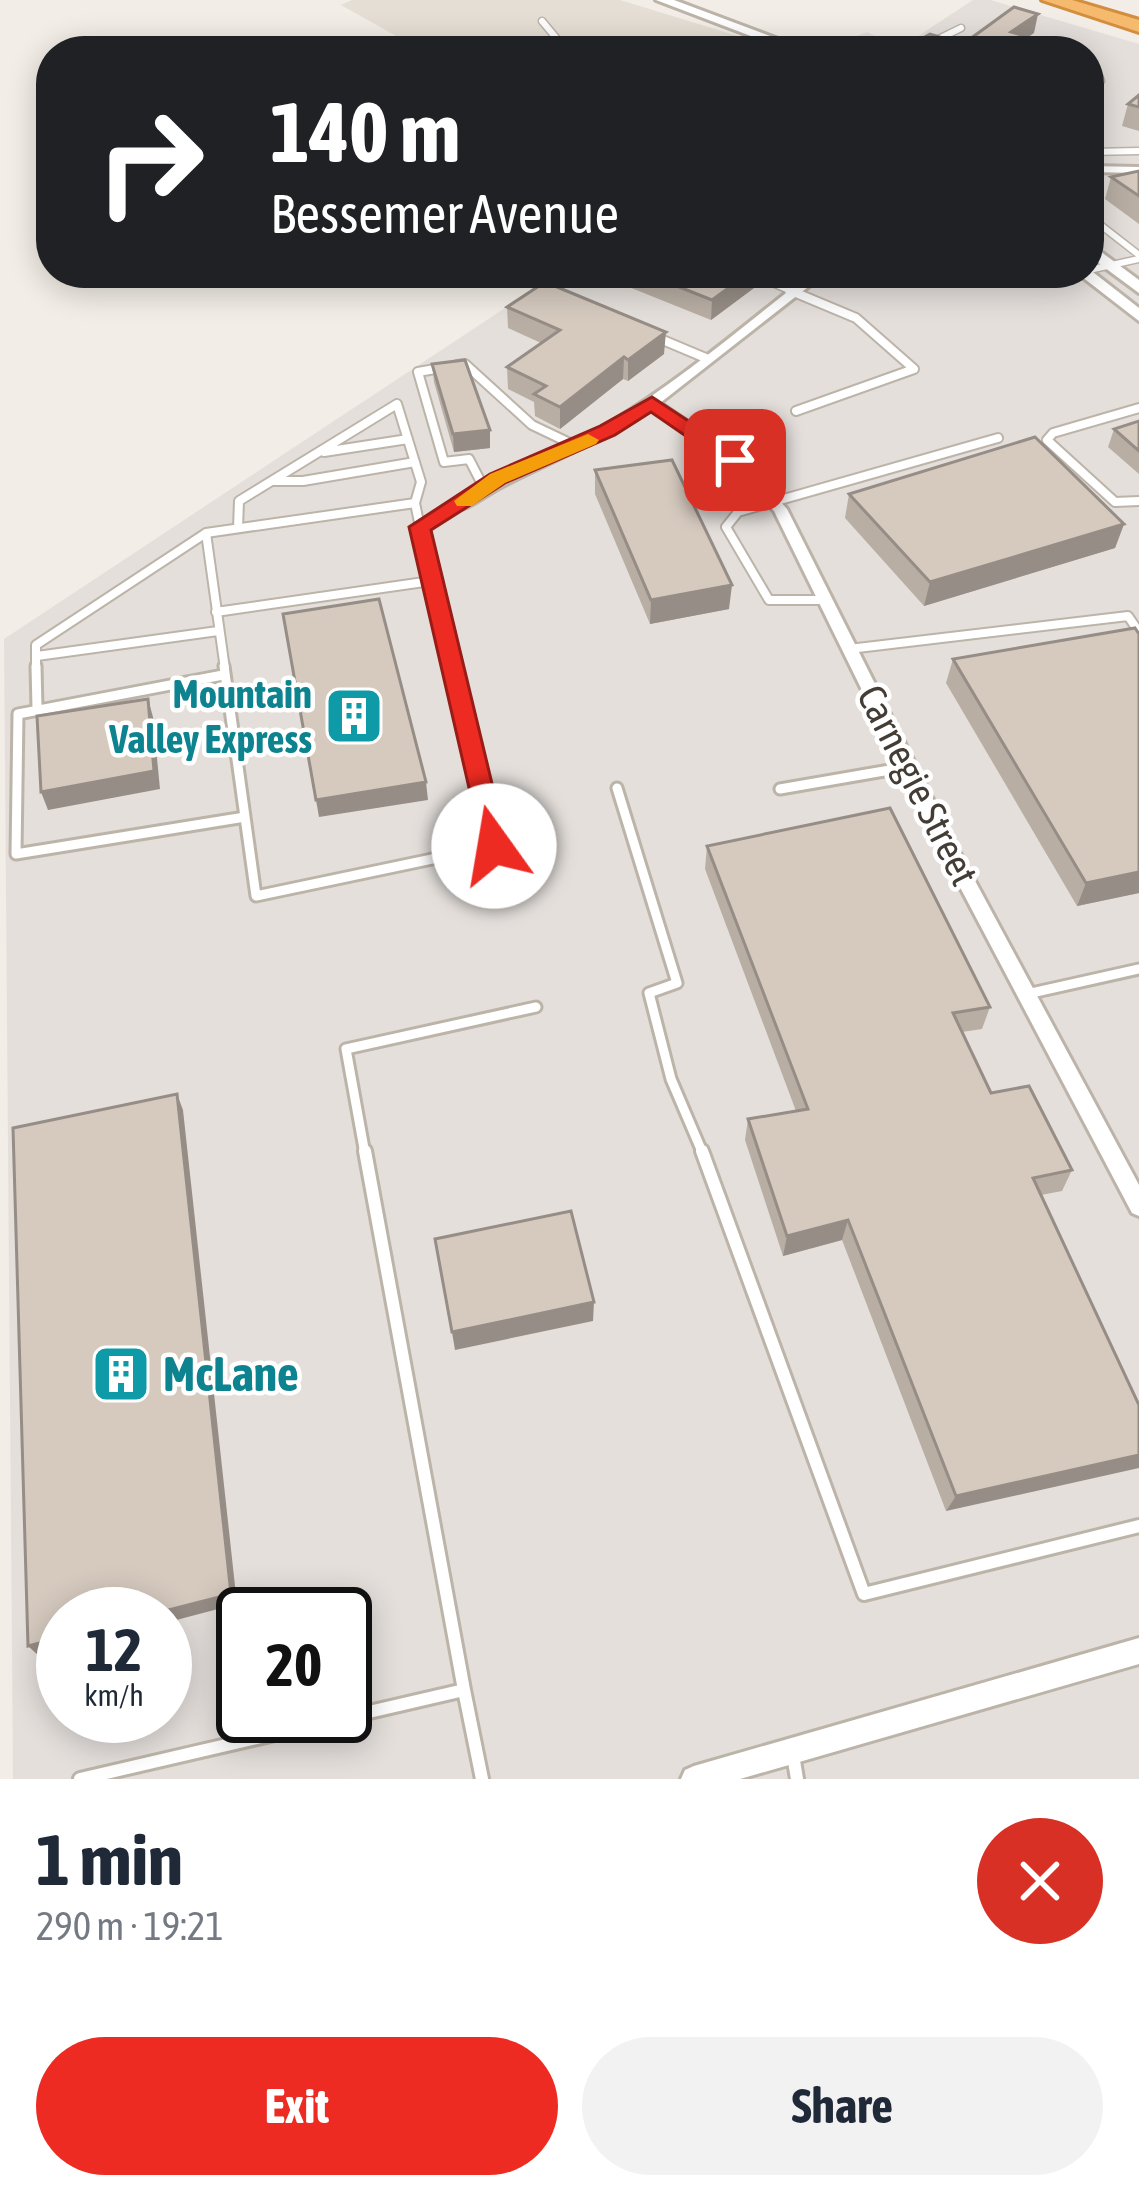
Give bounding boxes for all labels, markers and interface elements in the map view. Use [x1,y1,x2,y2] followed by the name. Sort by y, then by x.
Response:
[72,84,228,240] icon: right
[270,84,460,180] text: 140 m
[270,183,619,244] text: Bessemer Avenue
[684,409,786,511] pin
[702,427,768,493] icon: arrive
[108,672,312,761] place label: Mountain Valley Express
[849,678,987,892] street label: Carnegie Street
[323,685,385,747] building icon: Mountain Valley Express
[431,783,557,909] position arrow
[90,1343,152,1405] building icon: McLane
[163,1346,299,1401] place label: McLane
[216,1587,372,1743] speed limit sign: 20
[86,1615,142,1684] text: 12
[84,1678,144,1712] text: km/h
[36,1818,183,1900] text: 1 min
[977,1818,1103,1944] button: close
[36,1904,224,1948] text: 290 m · 19:21
[36,2037,558,2175] button: Exit
[582,2037,1103,2175] button: Share

